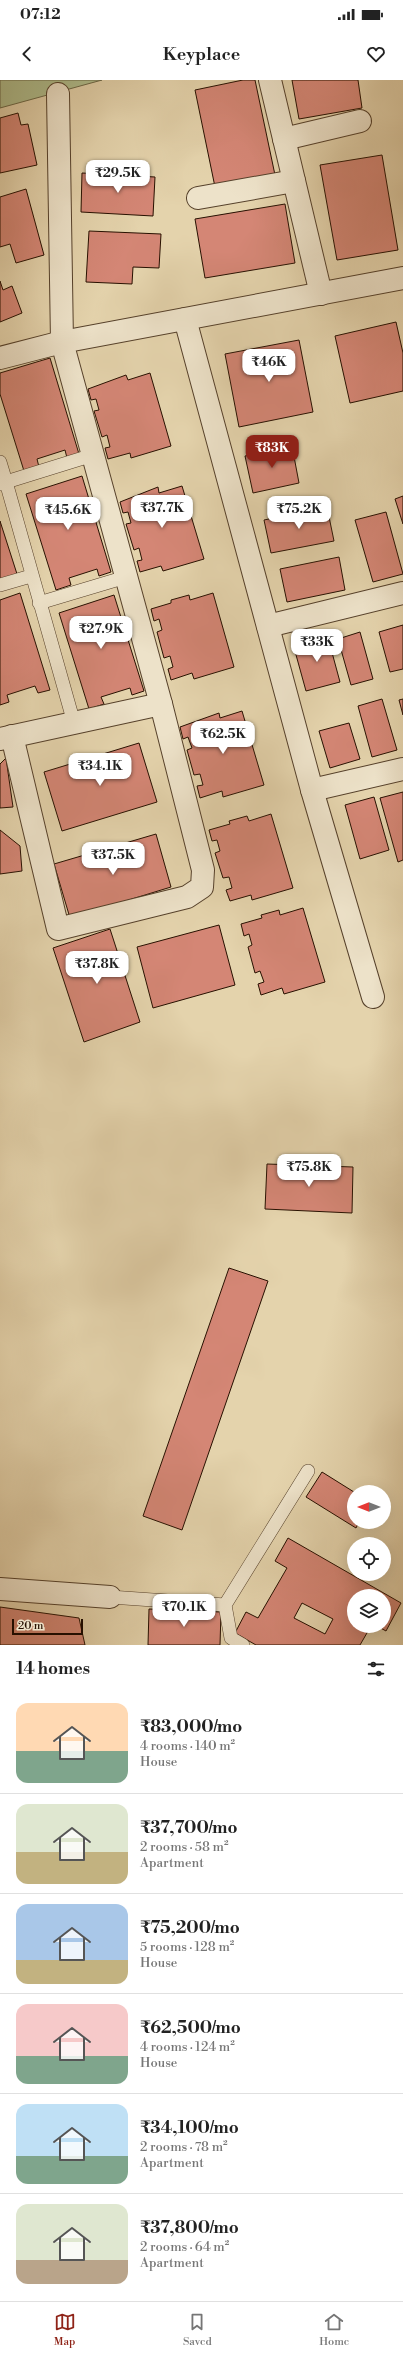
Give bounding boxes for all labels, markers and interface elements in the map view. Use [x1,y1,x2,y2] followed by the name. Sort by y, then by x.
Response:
[20,5,61,24] text: 07:12
[16,43,38,65] icon: back
[163,43,240,66] text: Keyplace
[365,43,387,65] icon: heart
[85,160,151,194] pin: ₹29.5K
[95,165,141,181] text: ₹29.5K
[245,349,293,383] pin: ₹46K
[251,354,287,370] text: ₹46K
[248,435,296,469] pin: ₹83K
[255,440,289,456] text: ₹83K
[129,495,195,529] pin: ₹37.7K
[266,496,332,530] pin: ₹75.2K
[35,497,101,531] pin: ₹45.6K
[140,500,184,516] text: ₹37.7K
[276,501,322,517] text: ₹75.2K
[45,502,91,518] text: ₹45.6K
[68,616,134,650] pin: ₹27.9K
[78,621,124,637] text: ₹27.9K
[293,629,341,663] pin: ₹33K
[300,634,334,650] text: ₹33K
[190,721,256,755] pin: ₹62.5K
[200,726,246,742] text: ₹62.5K
[67,753,133,787] pin: ₹34.1K
[77,758,123,774] text: ₹34.1K
[80,842,146,876] pin: ₹37.5K
[91,847,135,863] text: ₹37.5K
[64,951,130,985] pin: ₹37.8K
[75,956,119,972] text: ₹37.8K
[276,1154,342,1188] pin: ₹75.8K
[286,1159,332,1175] text: ₹75.8K
[347,1485,391,1529] north arrow
[347,1485,391,1633] map controls
[347,1537,391,1581] button: locate
[347,1589,391,1633] button: layers
[151,1594,217,1628] pin: ₹70.1K
[161,1599,207,1615] text: ₹70.1K
[12,1617,83,1636] scale bar
[18,1619,43,1633] text: 20 m
[16,1658,90,1680] text: 14 homes
[365,1658,387,1680] icon: filters
[140,1716,242,1738] text: ₹83,000/mo
[48,1719,96,1767] icon: home
[140,1738,235,1754] text: 4 rooms · 140 m²
[140,1754,177,1770] text: House
[140,1817,237,1839] text: ₹37,700/mo
[48,1820,96,1868] icon: home
[140,1839,229,1855] text: 2 rooms · 58 m²
[140,1855,204,1871] text: Apartment
[140,1917,240,1939] text: ₹75,200/mo
[48,1920,96,1968] icon: home
[140,1939,234,1955] text: 5 rooms · 128 m²
[140,1955,177,1971] text: House
[140,2017,241,2039] text: ₹62,500/mo
[48,2020,96,2068] icon: home
[140,2039,235,2055] text: 4 rooms · 124 m²
[140,2055,177,2071] text: House
[140,2117,239,2139] text: ₹34,100/mo
[48,2120,96,2168] icon: home
[140,2139,228,2155] text: 2 rooms · 78 m²
[140,2155,204,2171] text: Apartment
[140,2217,239,2239] text: ₹37,800/mo
[48,2220,96,2268] icon: home
[140,2239,229,2255] text: 2 rooms · 64 m²
[140,2255,204,2271] text: Apartment
[54,2311,76,2349] tab: Map
[183,2311,212,2349] tab: Saved
[319,2311,349,2349] tab: Home

